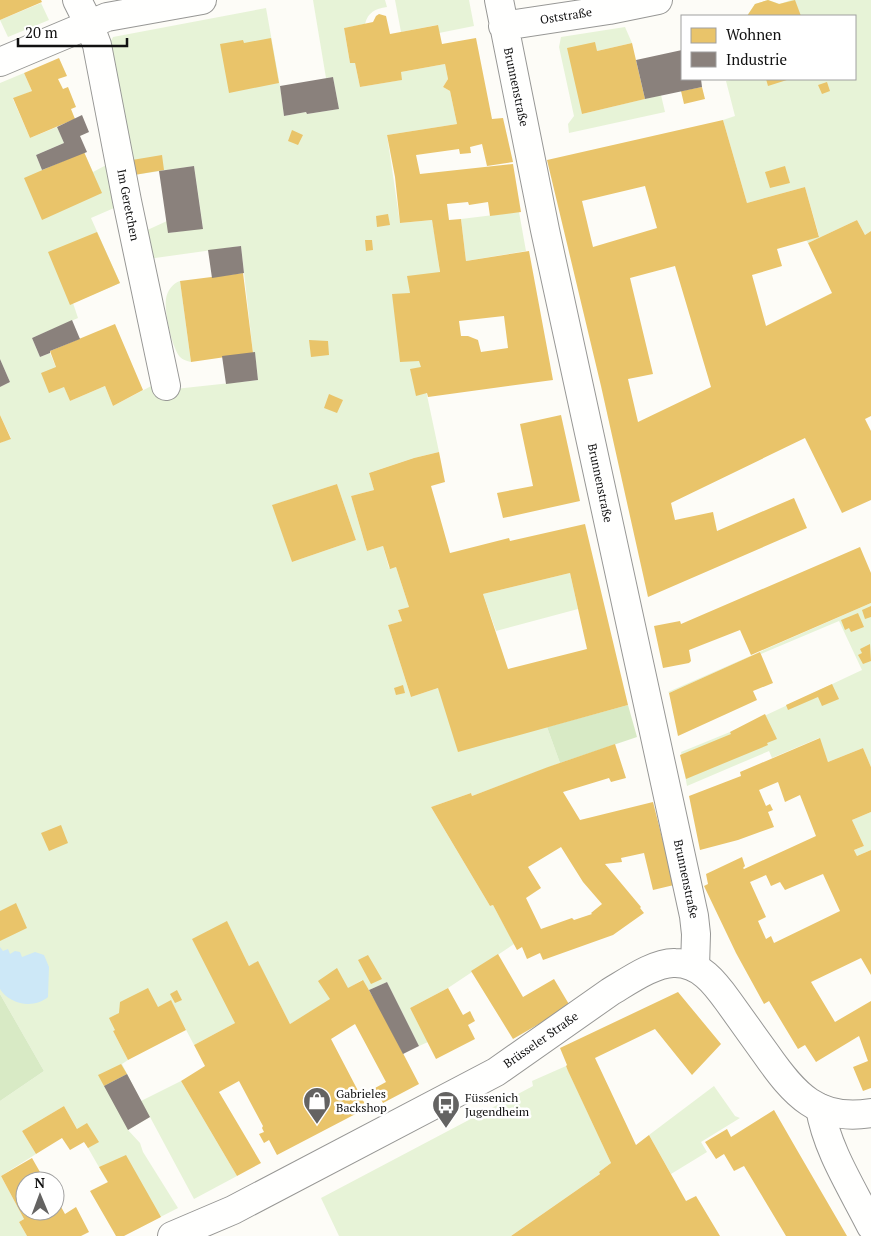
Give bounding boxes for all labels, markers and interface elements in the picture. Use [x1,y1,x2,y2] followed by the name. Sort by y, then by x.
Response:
[539,4,593,27] street label: Oststraße
[18,15,126,47] scale bar
[681,15,856,80] legend
[25,22,58,42] text: 20 m
[726,24,782,44] text: Wohnen
[501,46,532,128] street label: Brunnenstraße
[726,49,787,69] text: Industrie
[114,168,143,242] street label: Im Geretchen
[585,442,616,524] street label: Brunnenstraße
[671,838,702,920] street label: Brunnenstraße
[500,1008,581,1071] street label: Brüsseler Straße
[302,1086,332,1125] shop icon: Gabrieles Backshop
[336,1086,387,1115] place label: Gabrieles Backshop
[431,1090,461,1129] bus stop icon: Füssenich Jugendheim
[465,1090,530,1119] place label: Füssenich Jugendheim
[15,1171,65,1221] north arrow
[34,1173,46,1192] text: N

